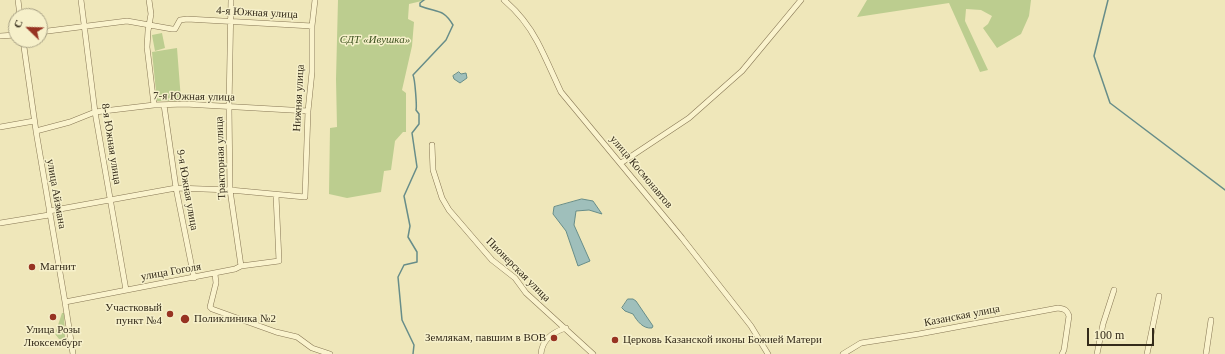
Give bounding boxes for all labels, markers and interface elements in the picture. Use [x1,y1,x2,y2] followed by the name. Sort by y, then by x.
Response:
[216,4,298,22] street label: 4-я Южная улица
[8,8,48,48] north arrow
[11,18,25,30] text: С
[340,33,410,47] park label: СДТ «Ивушка»
[291,64,307,132] street label: Нижняя улица
[153,90,235,104] street label: 7-я Южная улица
[98,103,124,185] street label: 8-я Южная улица
[213,116,229,200] street label: Тракторная улица
[607,133,675,211] street label: улица Космонавтов
[173,149,201,231] street label: 9-я Южная улица
[43,158,69,230] street label: улица Айзмана
[483,235,553,305] street label: Пионерская улица
[40,260,76,274] place label: Магнит
[140,260,202,284] street label: улица Гоголя
[27,262,37,272] marker: Магнит
[105,301,162,327] place label: Участковый пункт №4
[923,302,1001,330] street label: Казанская улица
[165,309,175,319] marker: Участковый пункт №4
[48,312,58,322] marker: Улица Розы Люксембург
[194,312,276,326] place label: Поликлиника №2
[179,313,191,325] marker: Поликлиника №2
[1089,320,1156,346] scale bar
[24,323,82,349] place label: Улица Розы Люксембург
[1094,328,1124,342] text: 100 m
[425,331,546,345] place label: Землякам, павшим в ВОВ
[549,333,559,343] marker: Землякам, павшим в ВОВ
[623,333,822,347] place label: Церковь Казанской иконы Божией Матери
[610,335,620,345] marker: Церковь Казанской иконы Божией Матери

